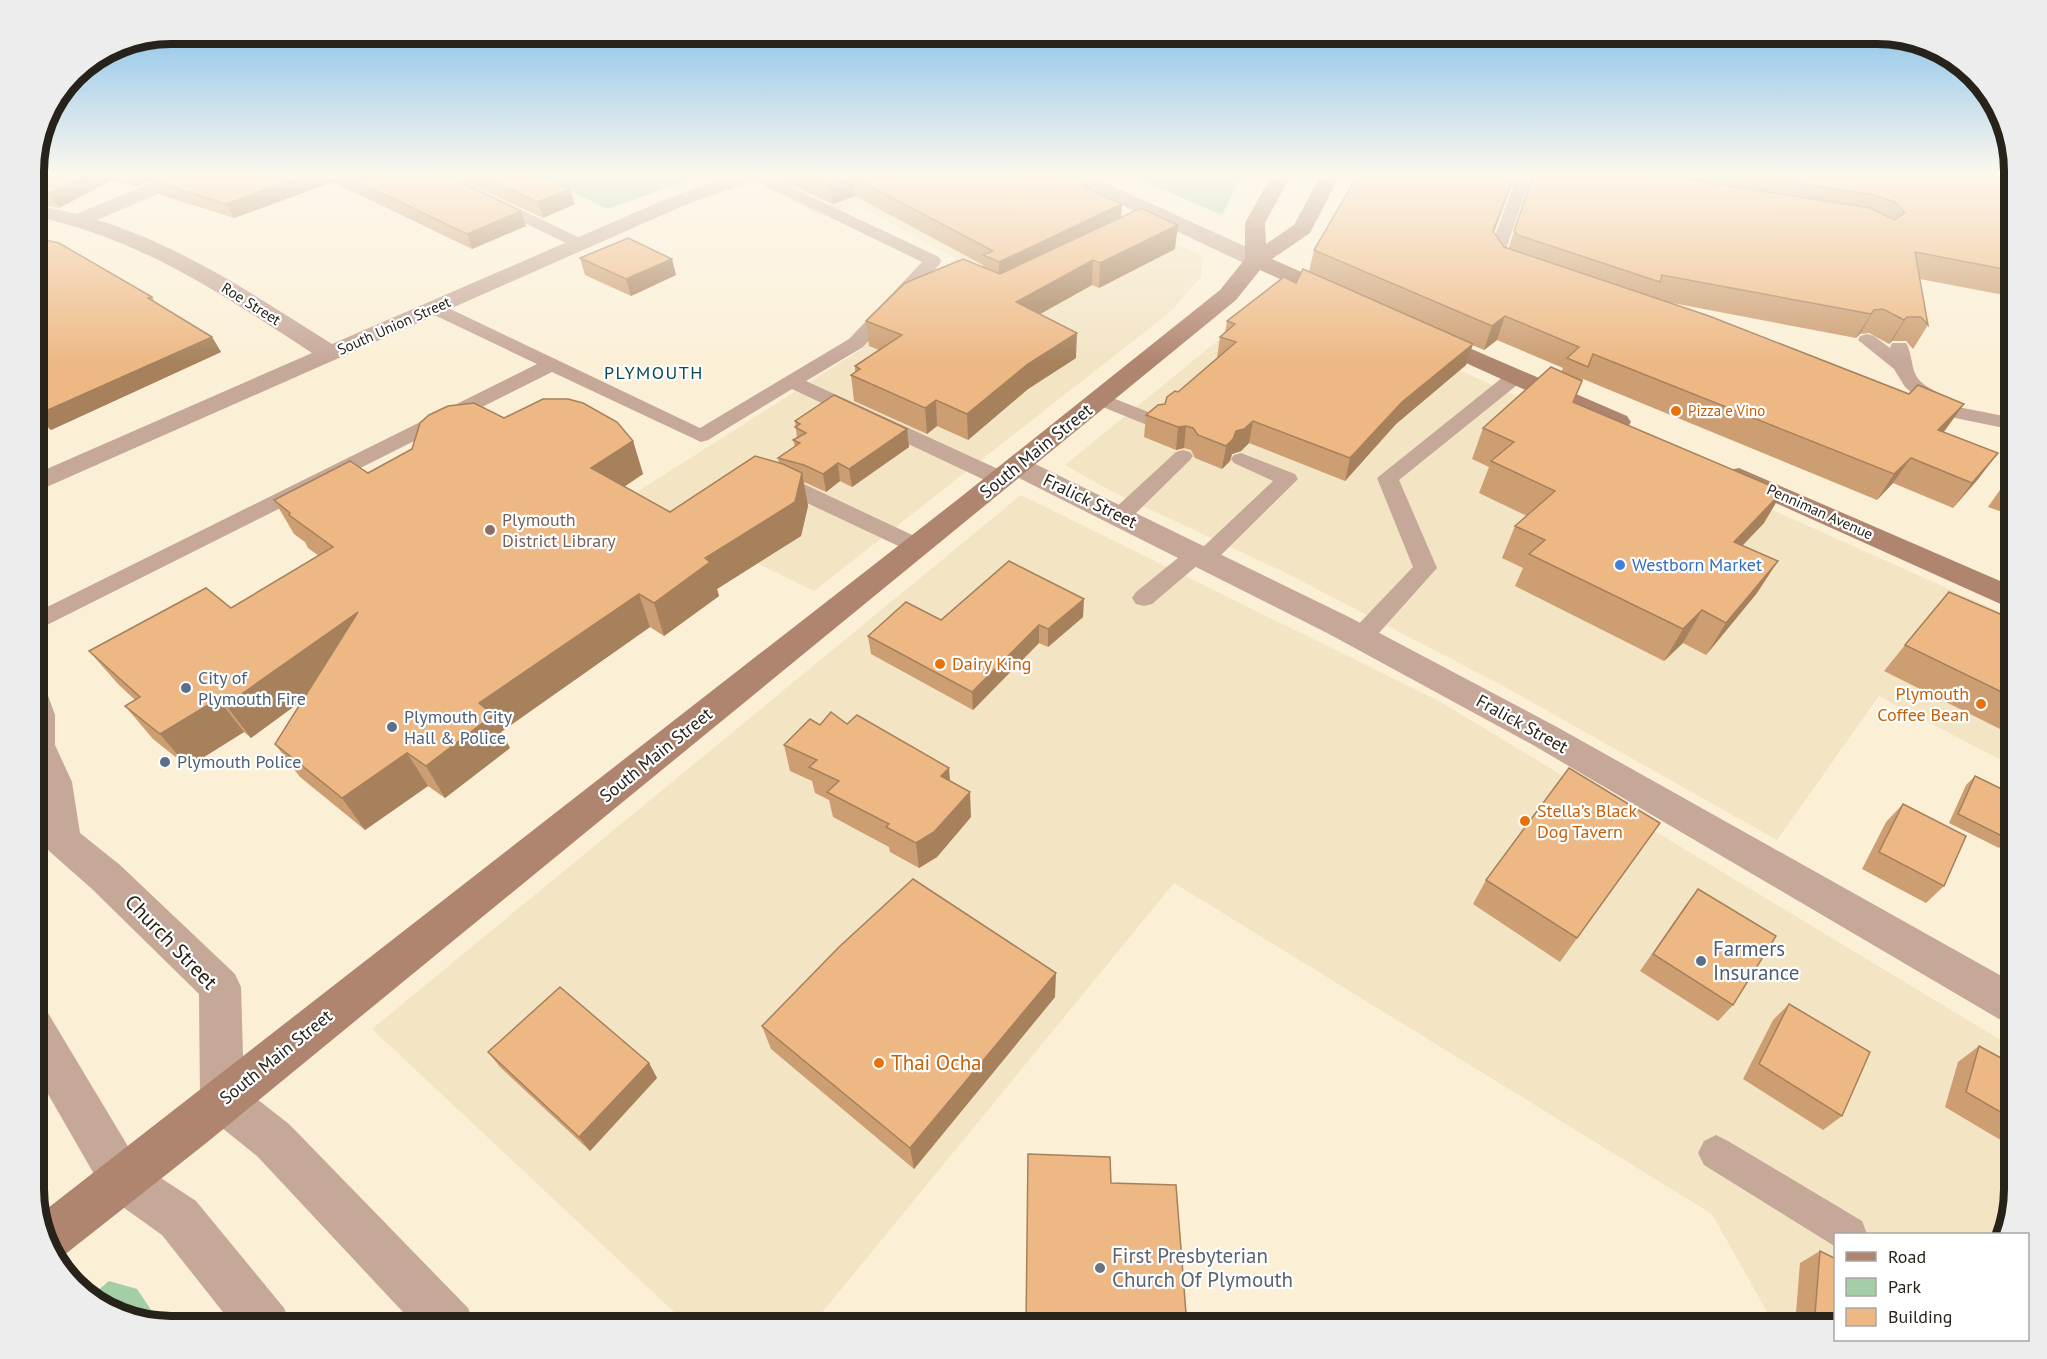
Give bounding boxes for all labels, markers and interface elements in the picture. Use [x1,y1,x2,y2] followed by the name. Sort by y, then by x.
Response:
[218,278,284,329] street label: Roe Street
[334,292,453,359] street label: South Union Street
[604,361,704,384] district label: PLYMOUTH
[975,398,1097,503] street label: South Main Street
[1688,401,1765,420] place label: Pizza e Vino
[1669,404,1683,418] marker: Pizza e Vino
[1040,468,1141,533] street label: Fralick Street
[1764,480,1876,543] street label: Penniman Avenue
[502,508,616,552] place label: Plymouth District Library
[483,523,497,537] marker: Plymouth District Library
[1632,553,1762,576] place label: Westborn Market
[1613,558,1627,572] marker: Westborn Market
[952,652,1032,675] place label: Dairy King
[933,657,947,671] marker: Dairy King
[198,666,306,710] place label: City of Plymouth Fire
[179,681,193,695] marker: City of Plymouth Fire
[1877,682,1969,726] place label: Plymouth Coffee Bean
[1472,689,1572,758] street label: Fralick Street
[1974,697,1988,711] marker: Plymouth Coffee Bean
[595,702,717,807] street label: South Main Street
[404,705,513,749] place label: Plymouth City Hall & Police
[385,720,399,734] marker: Plymouth City Hall & Police
[177,750,301,773] place label: Plymouth Police
[158,755,172,769] marker: Plymouth Police
[1537,799,1637,843] place label: Stella’s Black Dog Tavern
[1518,814,1532,828] marker: Stella’s Black Dog Tavern
[119,888,223,995] street label: Church Street
[1713,935,1799,986] place label: Farmers Insurance
[1694,954,1708,968] marker: Farmers Insurance
[215,1004,337,1109] street label: South Main Street
[891,1049,982,1076] place label: Thai Ocha
[872,1056,886,1070] marker: Thai Ocha
[1834,1233,2029,1341] legend
[1112,1242,1293,1293] place label: First Presbyterian Church Of Plymouth
[1888,1245,1926,1268] text: Road
[1093,1261,1107,1275] marker: First Presbyterian Church Of Plymouth
[1888,1275,1921,1298] text: Park
[1888,1305,1952,1328] text: Building

